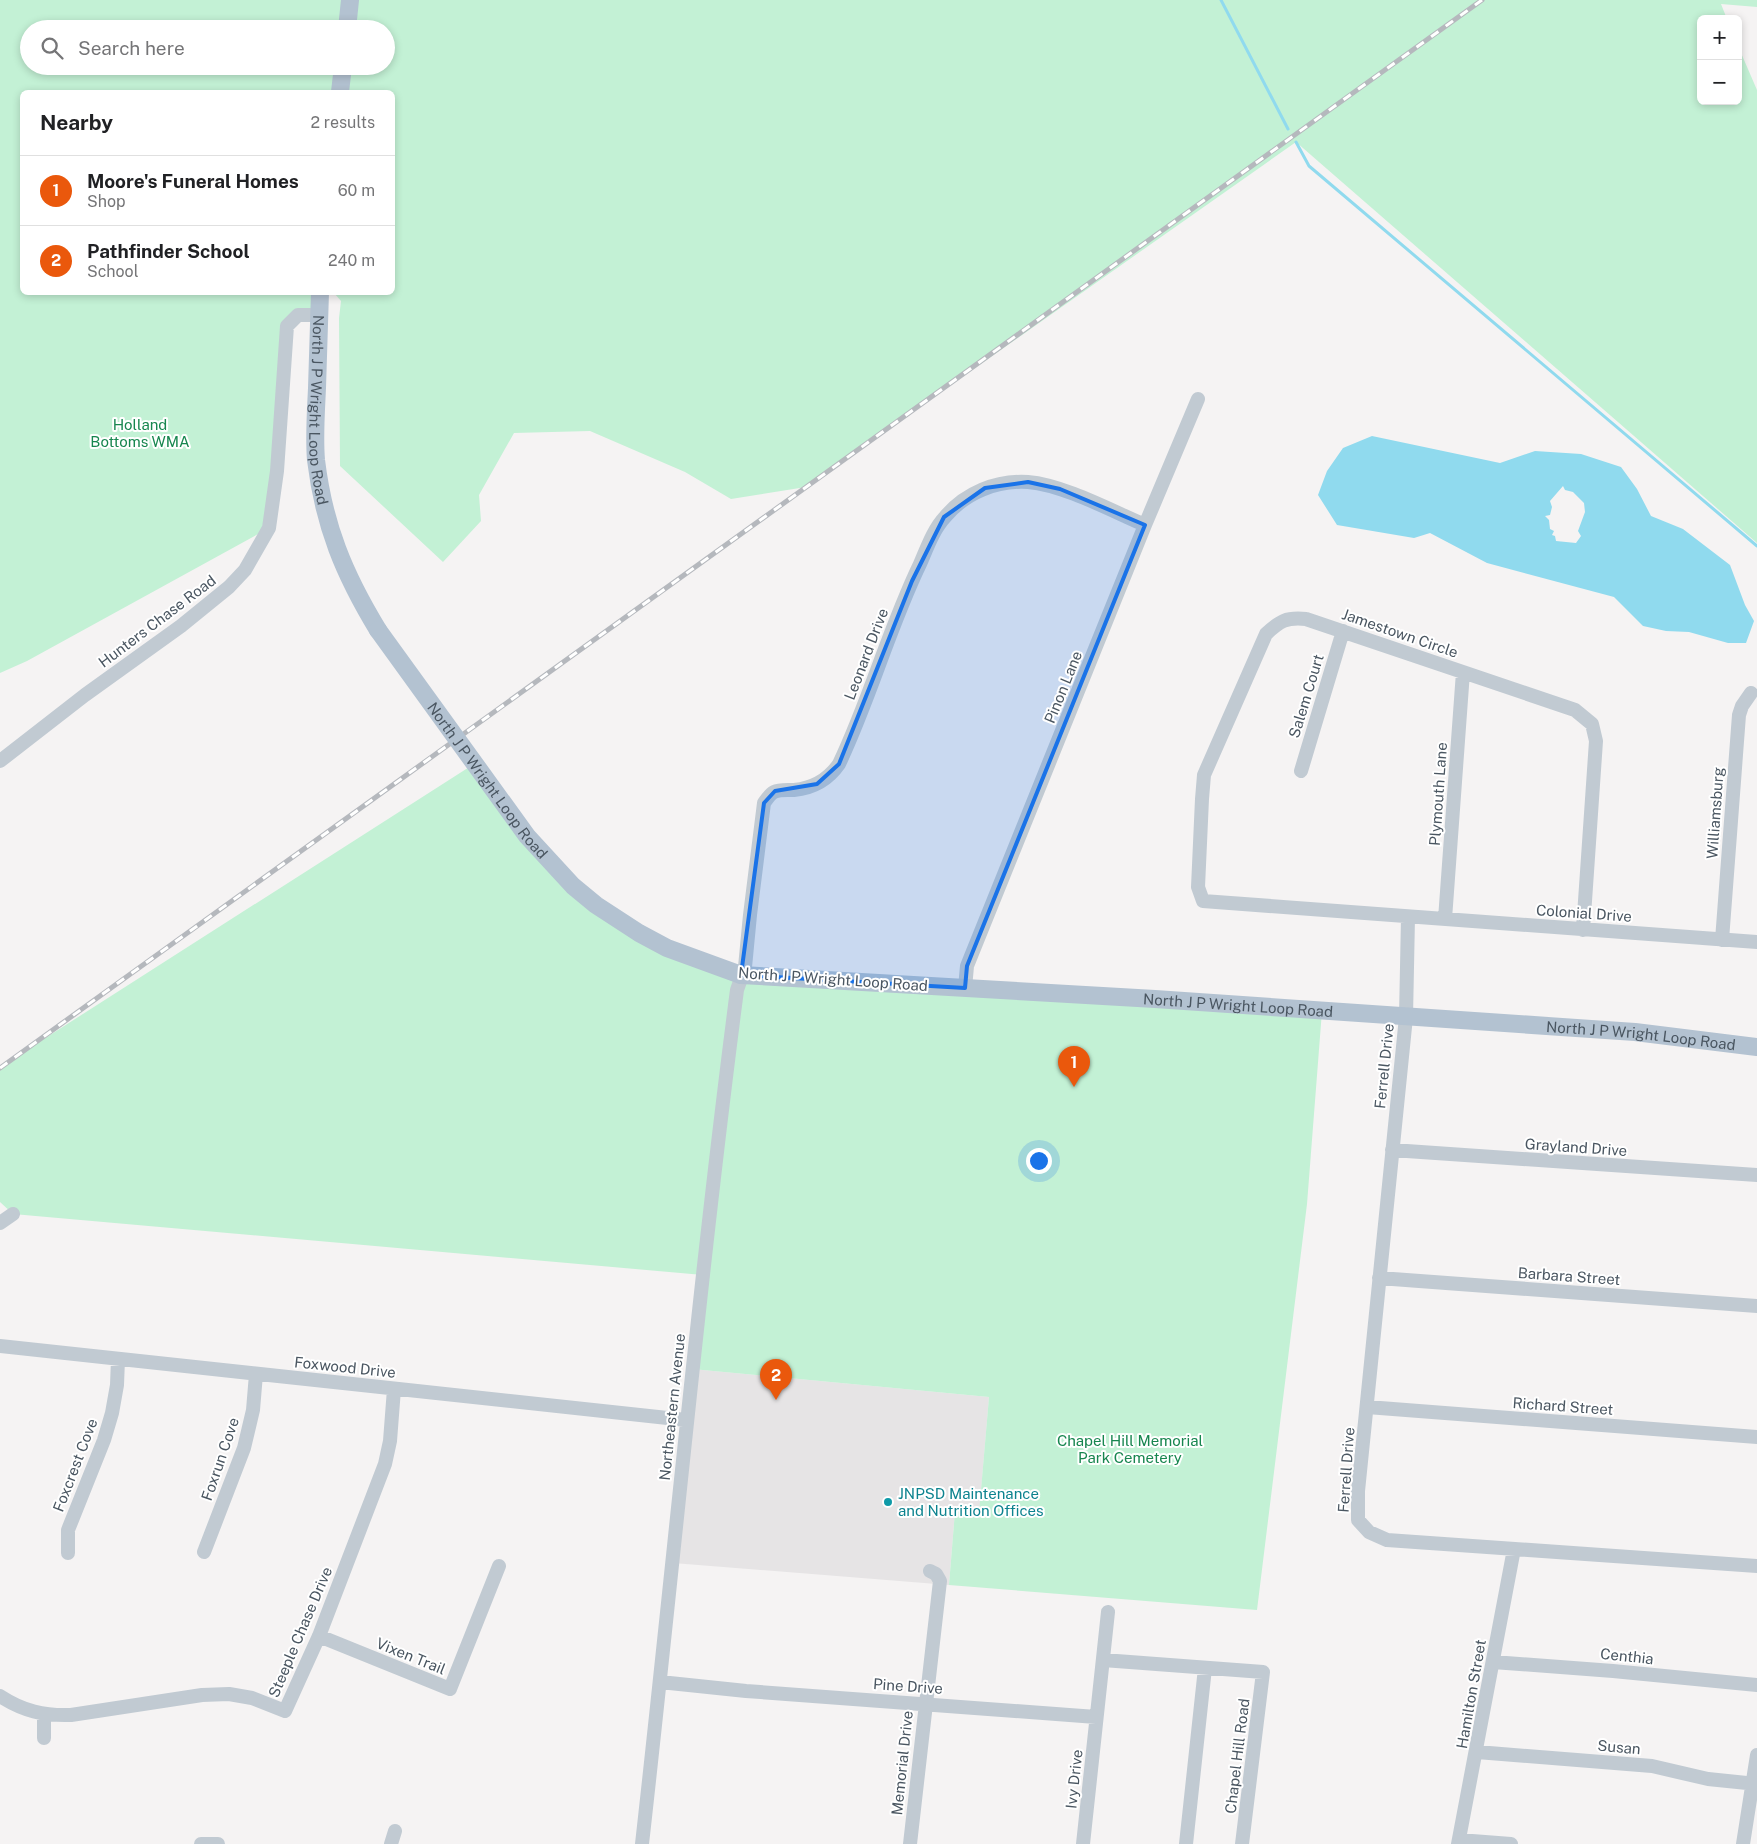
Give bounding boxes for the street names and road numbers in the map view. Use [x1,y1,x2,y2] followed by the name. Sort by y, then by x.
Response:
[307,315,332,506] street label: North J P Wright Loop Road
[95,571,219,671] street label: Hunters Chase Road
[1340,605,1460,661] street label: Jamestown Circle
[841,606,891,702] street label: Leonard Drive
[1041,648,1085,726] street label: Pinon Lane
[1285,652,1327,740] street label: Salem Court
[424,699,551,862] street label: North J P Wright Loop Road
[1426,742,1450,846] street label: Plymouth Lane
[1703,766,1727,860] street label: Williamsburg
[1535,901,1633,925] street label: Colonial Drive
[738,964,928,994] street label: North J P Wright Loop Road
[1143,990,1334,1020] street label: North J P Wright Loop Road
[1546,1017,1737,1053] street label: North J P Wright Loop Road
[1371,1022,1397,1110] street label: Ferrell Drive
[1524,1135,1628,1159] street label: Grayland Drive
[1517,1264,1621,1288] street label: Barbara Street
[656,1333,688,1481] street label: Northeastern Avenue
[293,1353,397,1381] street label: Foxwood Drive
[1512,1394,1614,1418] street label: Richard Street
[198,1415,242,1503] street label: Foxrun Cove
[49,1416,101,1514] street label: Foxcrest Cove
[1335,1427,1357,1513] street label: Ferrell Drive
[265,1564,335,1700] street label: Steeple Chase Drive
[374,1634,448,1678] street label: Vixen Trail
[1453,1638,1489,1750] street label: Hamilton Street
[1599,1645,1655,1667] street label: Centhia
[873,1675,943,1697] street label: Pine Drive
[1221,1697,1253,1815] street label: Chapel Hill Road
[888,1710,916,1816] street label: Memorial Drive
[1597,1737,1641,1757] street label: Susan
[1062,1749,1086,1809] street label: Ivy Drive

